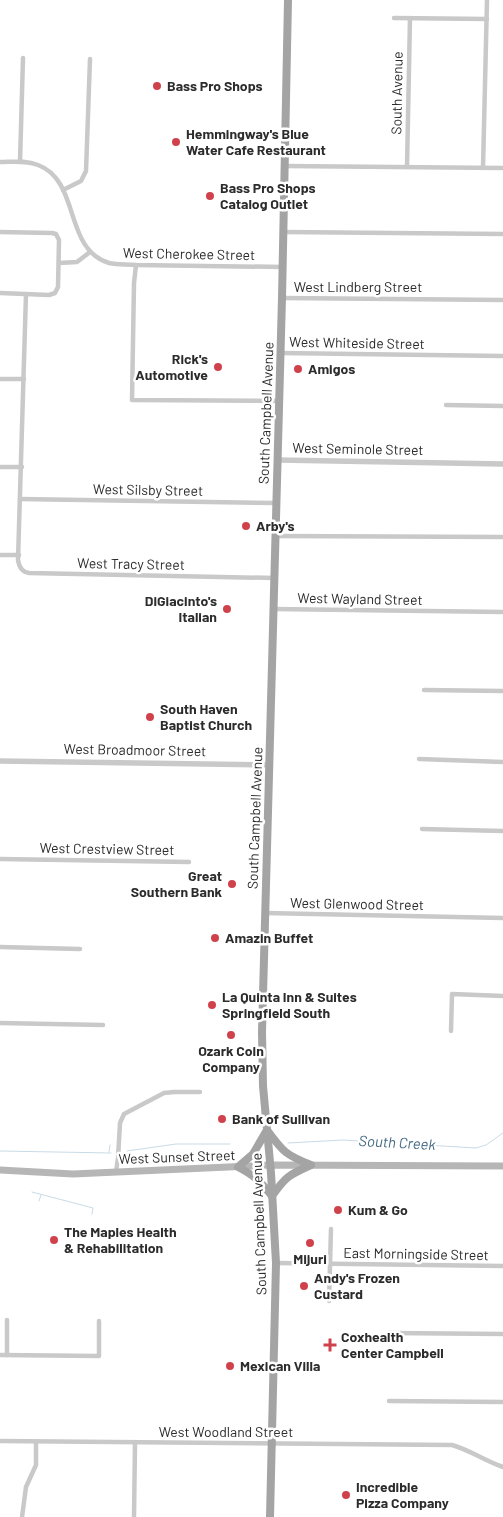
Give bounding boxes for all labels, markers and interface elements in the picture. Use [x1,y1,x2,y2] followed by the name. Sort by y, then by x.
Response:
[387,51,406,135] street label: South Avenue
[167,77,263,94] place label: Bass Pro Shops
[151,80,163,92] marker: Bass Pro Shops
[186,125,326,158] place label: Hemmingway's Blue Water Cafe Restaurant
[170,136,182,148] marker: Hemmingway's Blue Water Cafe Restaurant
[220,179,316,212] place label: Bass Pro Shops Catalog Outlet
[204,190,216,202] marker: Bass Pro Shops Catalog Outlet
[123,244,255,263] street label: West Cherokee Street
[294,278,422,295] street label: West Lindberg Street
[289,333,425,352] street label: West Whiteside Street
[255,342,276,484] street label: South Campbell Avenue
[135,350,208,383] place label: Rick's Automotive
[308,360,355,377] place label: Amigos
[212,361,224,373] marker: Rick's Automotive
[292,363,304,375] marker: Amigos
[292,439,424,458] street label: West Seminole Street
[93,480,203,499] street label: West Silsby Street
[256,517,295,534] place label: Arby's
[240,520,252,532] marker: Arby's
[77,554,185,573] street label: West Tracy Street
[297,589,423,608] street label: West Wayland Street
[145,592,217,625] place label: DiGiacinto's Italian
[221,603,233,615] marker: DiGiacinto's Italian
[160,700,252,733] place label: South Haven Baptist Church
[144,711,156,723] marker: South Haven Baptist Church
[64,740,206,759] street label: West Broadmoor Street
[244,747,265,889] street label: South Campbell Avenue
[39,839,175,858] street label: West Crestview Street
[131,867,223,900] place label: Great Southern Bank
[226,878,238,890] marker: Great Southern Bank
[290,894,424,913] street label: West Glenwood Street
[225,929,313,946] place label: Amazin Buffet
[209,932,221,944] marker: Amazin Buffet
[222,988,357,1021] place label: La Quinta Inn & Suites Springfield South
[206,999,218,1011] marker: La Quinta Inn & Suites Springfield South
[225,1029,237,1041] marker: Ozark Coin Company
[198,1042,264,1075] place label: Ozark Coin Company
[232,1110,330,1127] place label: Bank of Sullivan
[216,1113,228,1125] marker: Bank of Sullivan
[358,1131,437,1153] water label: South Creek
[118,1146,236,1167] street label: West Sunset Street
[248,1153,269,1295] street label: South Campbell Avenue
[348,1201,408,1218] place label: Kum & Go
[332,1204,344,1216] marker: Kum & Go
[64,1223,177,1256] place label: The Maples Health & Rehabilitation
[48,1234,60,1246] marker: The Maples Health & Rehabilitation
[304,1237,316,1249] marker: Mijuri
[343,1244,489,1263] street label: East Morningside Street
[293,1250,327,1267] place label: Mijuri
[314,1269,400,1302] place label: Andy's Frozen Custard
[298,1280,310,1292] marker: Andy's Frozen Custard
[341,1328,444,1361] place label: Coxhealth Center Campbell
[323,1338,337,1352] marker: Coxhealth Center Campbell
[240,1357,320,1374] place label: Mexican Villa
[224,1360,236,1372] marker: Mexican Villa
[159,1423,293,1440] street label: West Woodland Street
[356,1478,449,1511] place label: Incredible Pizza Company
[340,1489,352,1501] marker: Incredible Pizza Company

